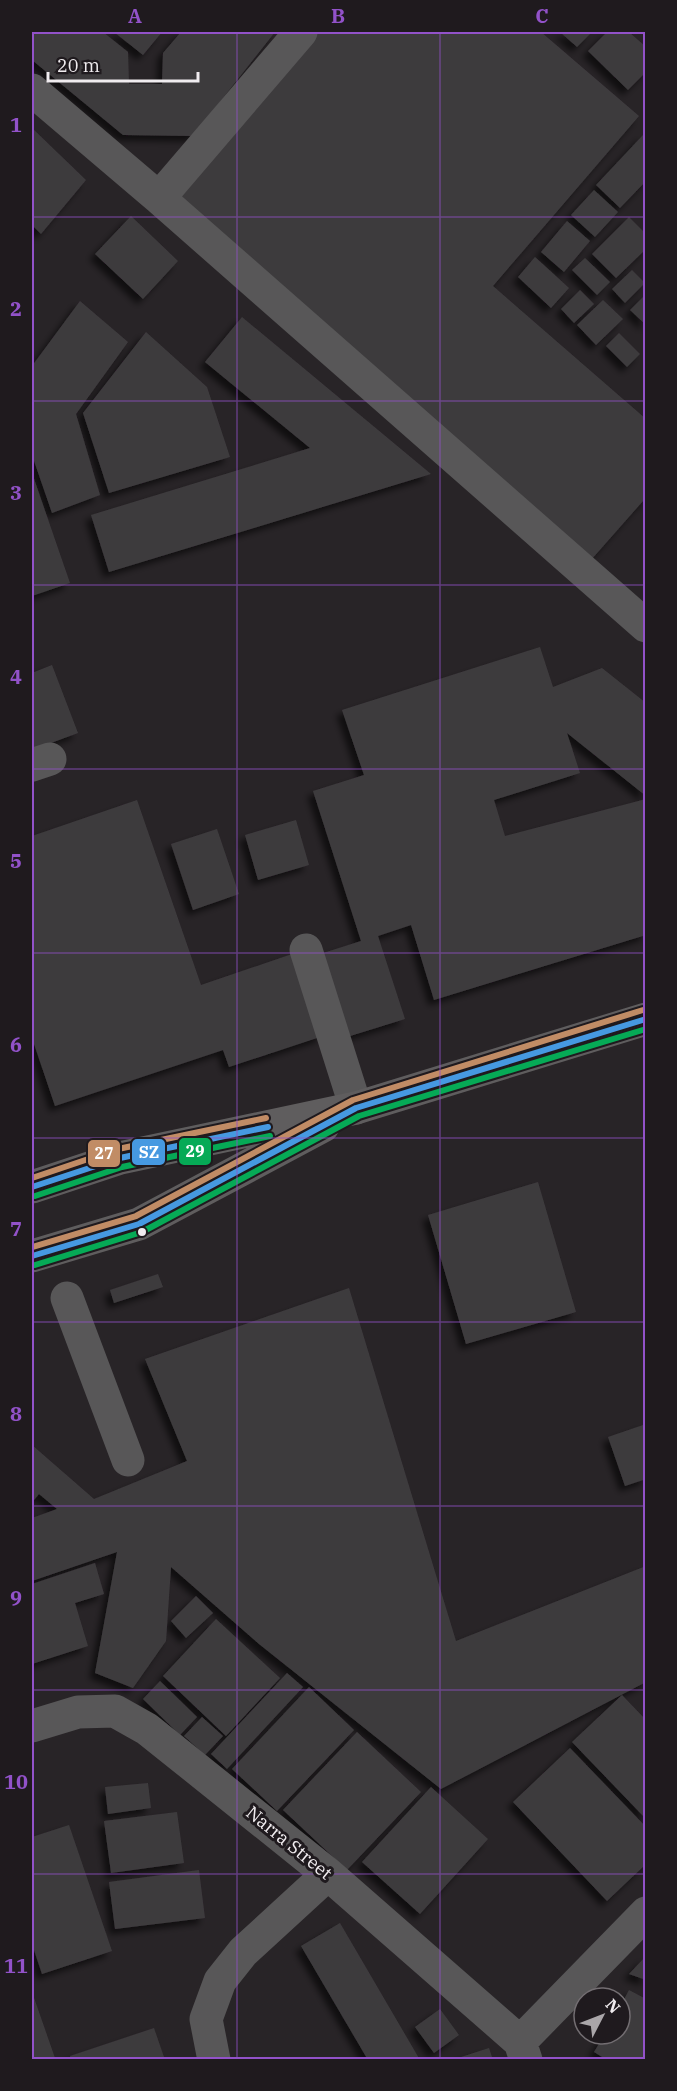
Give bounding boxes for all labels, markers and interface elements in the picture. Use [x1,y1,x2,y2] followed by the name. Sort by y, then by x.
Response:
[128,2,142,29] text: A
[331,2,345,29] text: B
[535,2,549,29] text: C
[48,45,198,83] scale bar
[57,54,100,77] text: 20 m
[10,111,22,138] text: 1
[10,295,22,322] text: 2
[10,479,22,506] text: 3
[10,663,22,690] text: 4
[10,847,22,874] text: 5
[10,1031,22,1058] text: 6
[178,1137,212,1166] line badge: 29
[131,1138,166,1166] line badge: SZ
[87,1139,121,1168] line badge: 27
[185,1141,205,1161] text: 29
[139,1142,159,1162] text: SZ
[94,1143,114,1163] text: 27
[10,1215,22,1242] text: 7
[136,1226,148,1238] unlabelled marker
[10,1400,22,1427] text: 8
[10,1584,22,1611] text: 9
[4,1768,28,1795] text: 10
[242,1801,337,1884] street label: Narra Street
[4,1952,28,1979] text: 11
[572,1986,632,2046] north arrow
[601,1995,625,2017] text: N

